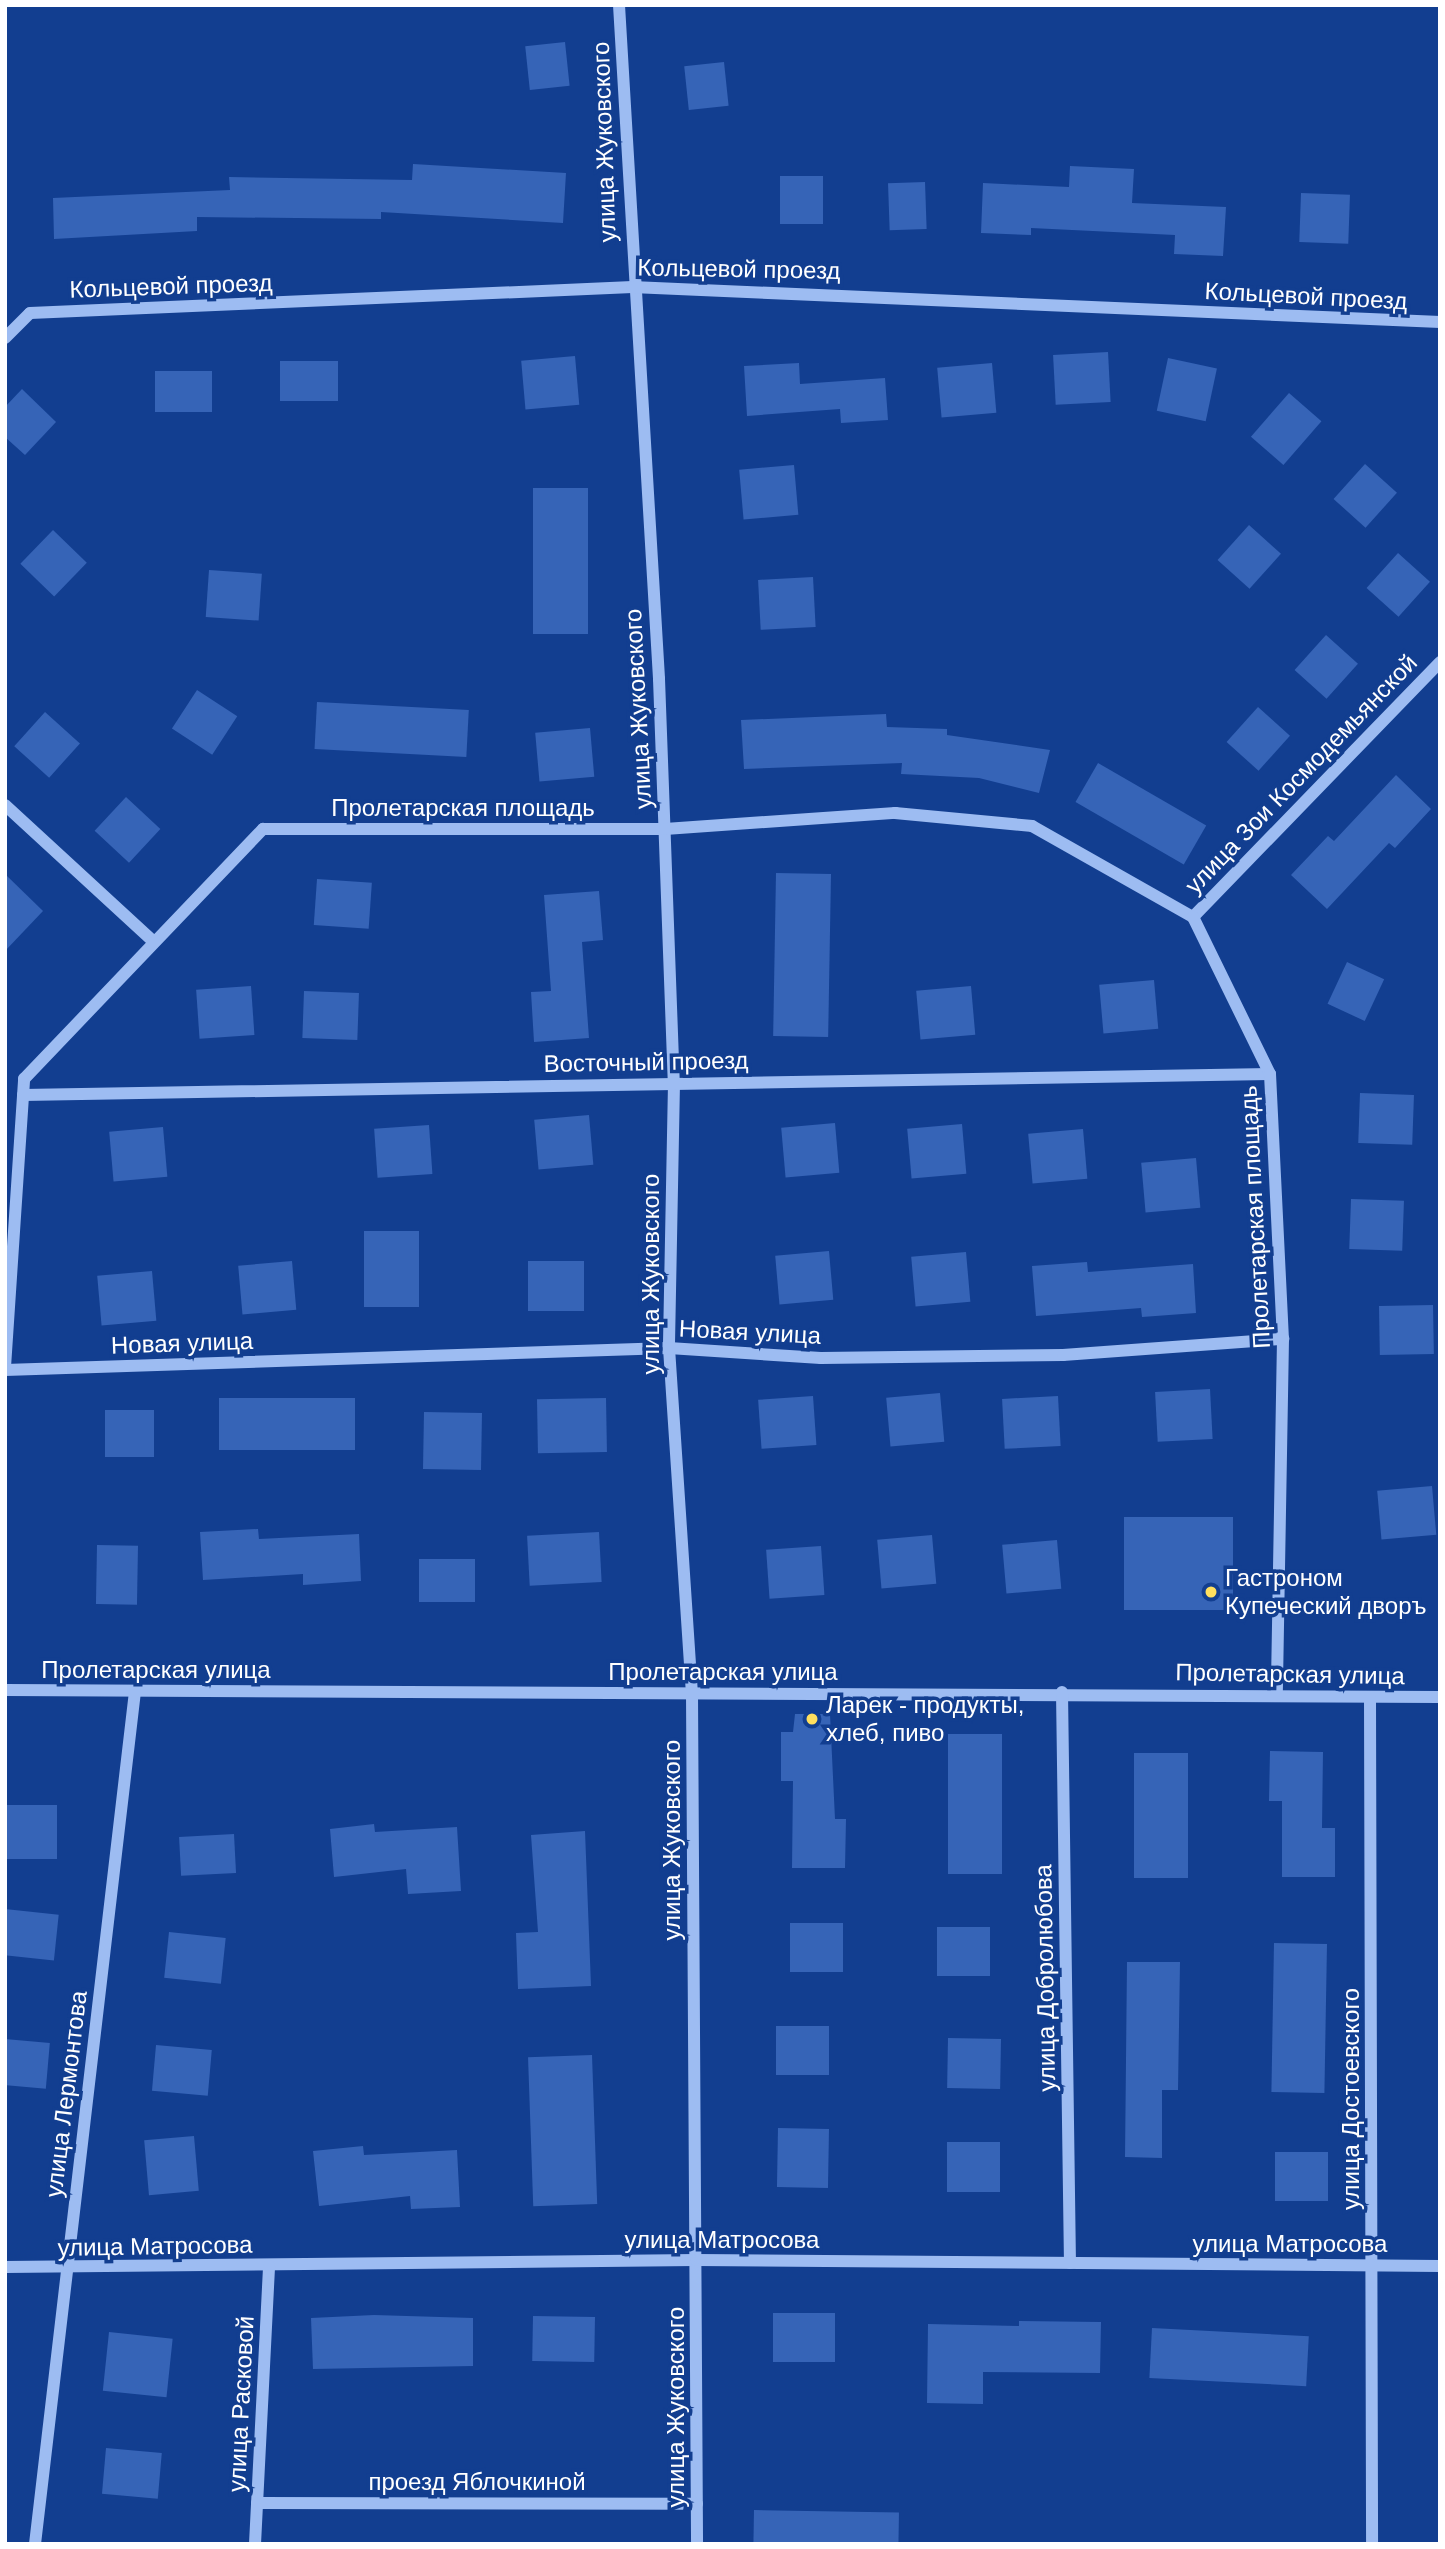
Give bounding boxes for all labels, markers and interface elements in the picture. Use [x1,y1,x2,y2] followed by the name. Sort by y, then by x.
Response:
[586,41,622,243] street label: улица Жуковского
[637,253,841,285] street label: Кольцевой проезд
[69,268,273,304] street label: Кольцевой проезд
[1204,276,1408,316] street label: Кольцевой проезд
[618,608,658,810] street label: улица Жуковского
[1179,648,1423,900] street label: улица Зои Космодемьянской
[331,794,595,822] street label: Пролетарская площадь
[543,1046,749,1078] street label: Восточный проезд
[1234,1085,1276,1349] street label: Пролетарская площадь
[637,1174,665,1374] street label: улица Жуковского
[678,1314,822,1350] street label: Новая улица
[110,1326,254,1360] street label: Новая улица
[1225,1564,1427,1620] place label: Гастроном Купеческий дворъ
[1203,1584,1219,1600] marker: Гастроном Купеческий дворъ
[41,1656,271,1684] street label: Пролетарская улица
[608,1658,838,1686] street label: Пролетарская улица
[1175,1658,1405,1690] street label: Пролетарская улица
[826,1691,1024,1747] place label: Ларек - продукты, хлеб, пиво
[804,1711,820,1727] marker: Ларек - продукты, хлеб, пиво
[658,1740,686,1940] street label: улица Жуковского
[1029,1864,1061,2092] street label: улица Добролюбова
[1337,1988,1365,2210] street label: улица Достоевского
[39,1989,93,2199] street label: улица Лермонтова
[625,2226,819,2254] street label: улица Матросова
[57,2230,253,2262] street label: улица Матросова
[1193,2230,1387,2258] street label: улица Матросова
[662,2307,690,2507] street label: улица Жуковского
[222,2315,260,2493] street label: улица Расковой
[368,2468,586,2496] street label: проезд Яблочкиной

